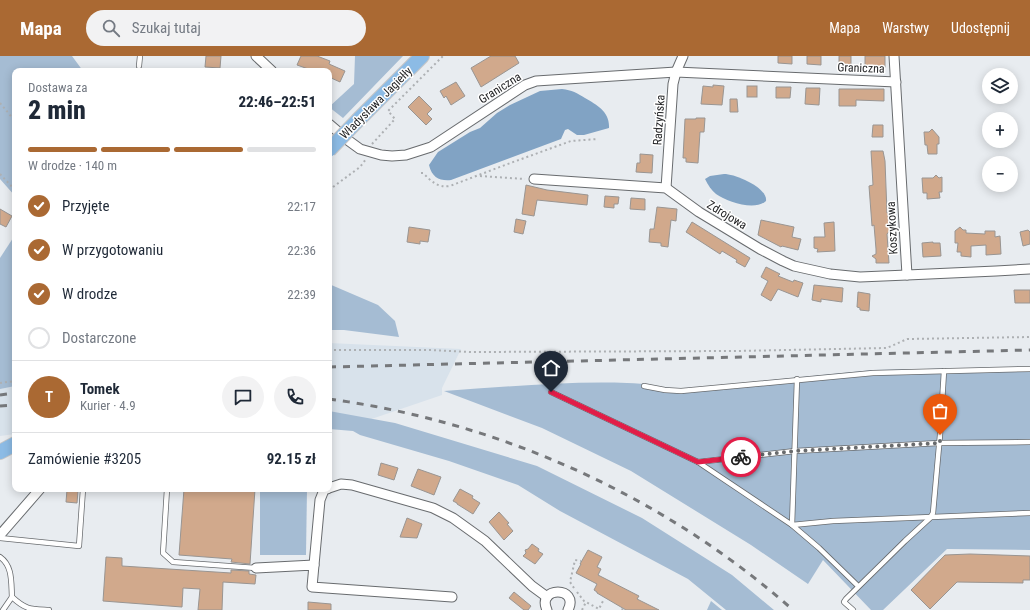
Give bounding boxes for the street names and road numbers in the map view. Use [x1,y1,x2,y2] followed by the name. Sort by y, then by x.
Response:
[837,60,885,76] street label: Graniczna
[337,64,415,142] street label: Władysława Jagiełły
[476,69,524,106] street label: Graniczna
[650,94,668,146] street label: Radzyńska
[705,198,750,232] street label: Zdrojowa
[884,201,900,255] street label: Koszykowa

